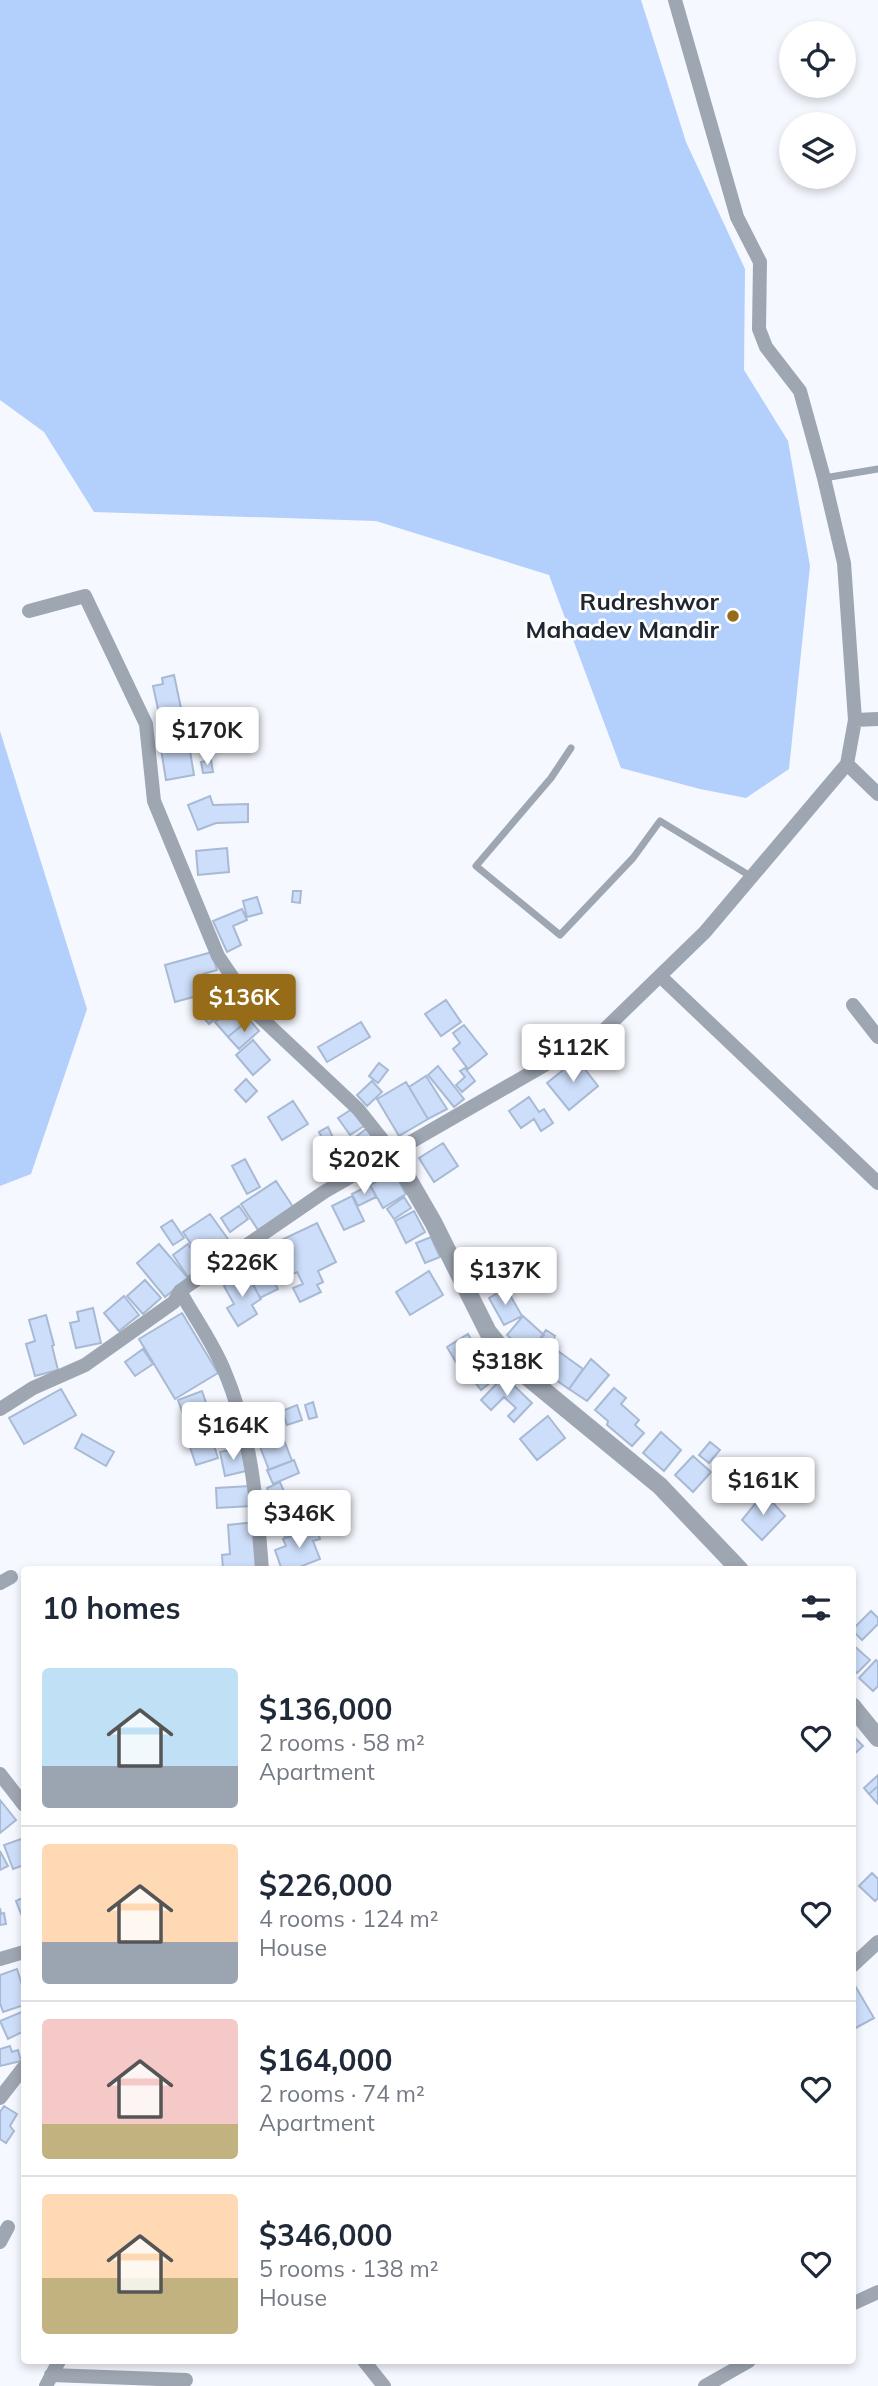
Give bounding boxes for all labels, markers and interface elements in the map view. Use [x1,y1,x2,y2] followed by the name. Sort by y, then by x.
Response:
[779,21,856,189] map controls
[779,21,856,98] button: locate
[779,112,856,189] button: layers
[526,586,720,644] place label: Rudreshwor Mahadev Mandir
[725,608,741,624] marker: Rudreshwor Mahadev Mandir
[158,708,256,767] pin: $170K
[172,715,242,744] text: $170K
[195,974,293,1034] pin: $136K
[209,982,279,1011] text: $136K
[524,1024,622,1084] pin: $112K
[538,1032,608,1061] text: $112K
[315,1136,413,1196] pin: $202K
[329,1144,399,1173] text: $202K
[193,1240,291,1299] pin: $226K
[207,1247,277,1276] text: $226K
[456,1248,554,1307] pin: $137K
[470,1255,540,1284] text: $137K
[458,1338,556,1398] pin: $318K
[472,1346,542,1375] text: $318K
[184,1402,282,1462] pin: $164K
[198,1410,268,1439] text: $164K
[714,1458,812,1517] pin: $161K
[728,1465,798,1494] text: $161K
[250,1490,348,1550] pin: $346K
[264,1498,334,1527] text: $346K
[42,1589,181,1627] text: 10 homes
[797,1589,835,1627] icon: filters
[259,1690,392,1728] text: $136,000
[98,1696,182,1780] icon: home
[797,1719,835,1757] icon: heart
[259,1728,425,1757] text: 2 rooms · 58 m²
[259,1757,375,1786] text: Apartment
[259,1866,392,1904] text: $226,000
[98,1872,182,1956] icon: home
[797,1895,835,1933] icon: heart
[259,1904,439,1933] text: 4 rooms · 124 m²
[259,1933,327,1962] text: House
[259,2041,392,2079] text: $164,000
[98,2047,182,2131] icon: home
[797,2070,835,2108] icon: heart
[259,2079,425,2108] text: 2 rooms · 74 m²
[259,2108,375,2137] text: Apartment
[259,2216,392,2254] text: $346,000
[98,2222,182,2306] icon: home
[797,2245,835,2283] icon: heart
[259,2254,439,2283] text: 5 rooms · 138 m²
[259,2283,327,2312] text: House

